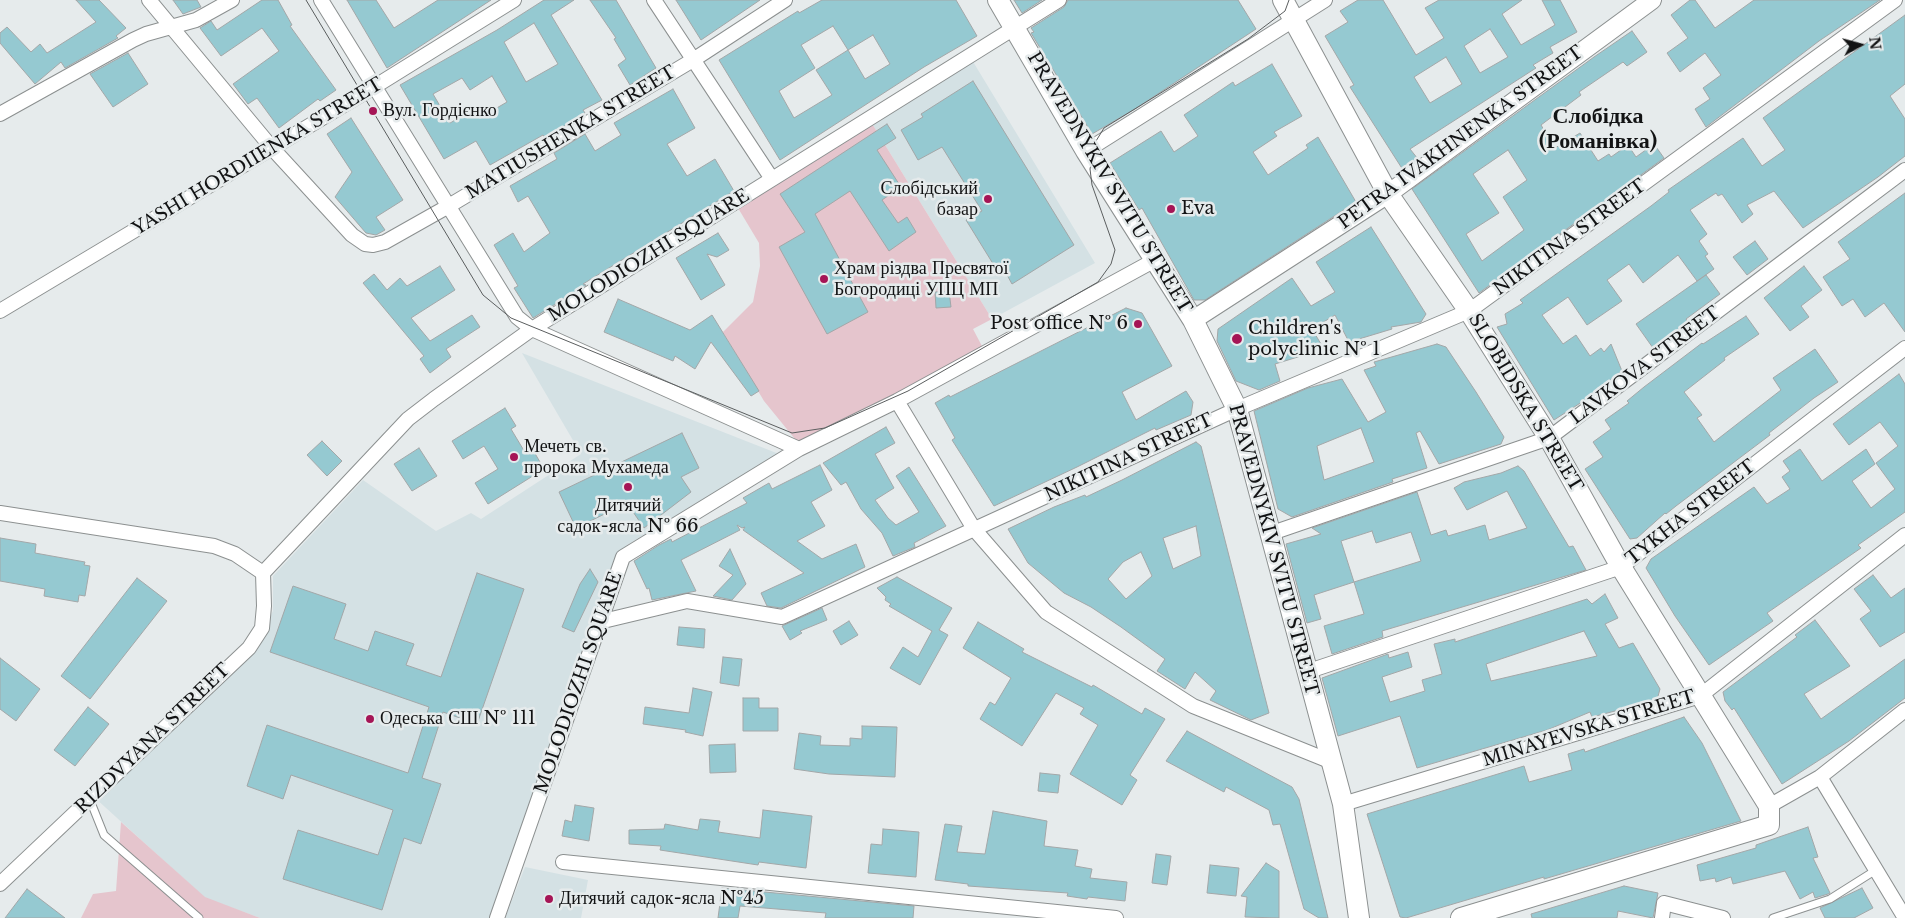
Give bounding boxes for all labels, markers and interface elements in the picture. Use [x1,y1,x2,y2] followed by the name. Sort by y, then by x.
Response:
[1835,20,1885,70] north arrow
[1865,36,1885,51] text: N
[1334,42,1588,234] street label: PETRA IVAKHNENKA STREET
[1022,48,1196,318] street label: PRAVEDNYKIV SVITU STREET
[462,62,680,204] street label: MATIUSHENKA STREET
[129,74,387,240] street label: YASHI HORDIIENKA STREET
[383,100,497,122] place label: Вул. Гордієнко
[1539,104,1657,156] district label: Слобідка (Романівка)
[367,105,379,117] marker: Вул. Гордієнко
[1490,176,1650,300] street label: NIKITINA STREET
[880,178,978,220] place label: Слобідський базар
[544,185,754,327] street label: MOLODIOZHI SQUARE
[982,193,994,205] marker: Слобідський базар
[1181,198,1214,220] place label: Eva
[1165,203,1177,215] marker: Eva
[834,258,1009,300] place label: Храм різдва Пресвятої Богородиці УПЦ МП
[818,273,830,285] marker: Храм різдва Пресвятої Богородиці УПЦ МП
[1566,303,1724,429] street label: LAVKOVA STREET
[1463,310,1587,496] street label: SLOBIDSKA STREET
[990,313,1128,335] place label: Post office № 6
[1132,318,1144,330] marker: Post office № 6
[1248,318,1380,360] place label: Children's polyclinic № 1
[1230,332,1244,346] marker: Children's polyclinic № 1
[1224,402,1322,698] street label: PRAVEDNYKIV SVITU STREET
[1042,410,1216,506] street label: NIKITINA STREET
[524,436,669,478] place label: Мечеть св. пророка Мухамеда
[508,451,520,463] marker: Мечеть св. пророка Мухамеда
[1622,456,1760,570] street label: TYKHA STREET
[622,481,634,493] marker: Дитячий садок-ясла № 66
[557,495,699,538] place label: Дитячий садок-ясла № 66
[531,569,627,797] street label: MOLODIOZHI SQUARE
[71,659,235,819] street label: RIZDVYANA STREET
[1480,686,1698,772] street label: MINAYEVSKA STREET
[380,708,536,730] place label: Одеська СШ № 111
[364,713,376,725] marker: Одеська СШ № 111
[559,888,764,910] place label: Дитячий садок-ясла №45
[543,893,555,905] marker: Дитячий садок-ясла №45

